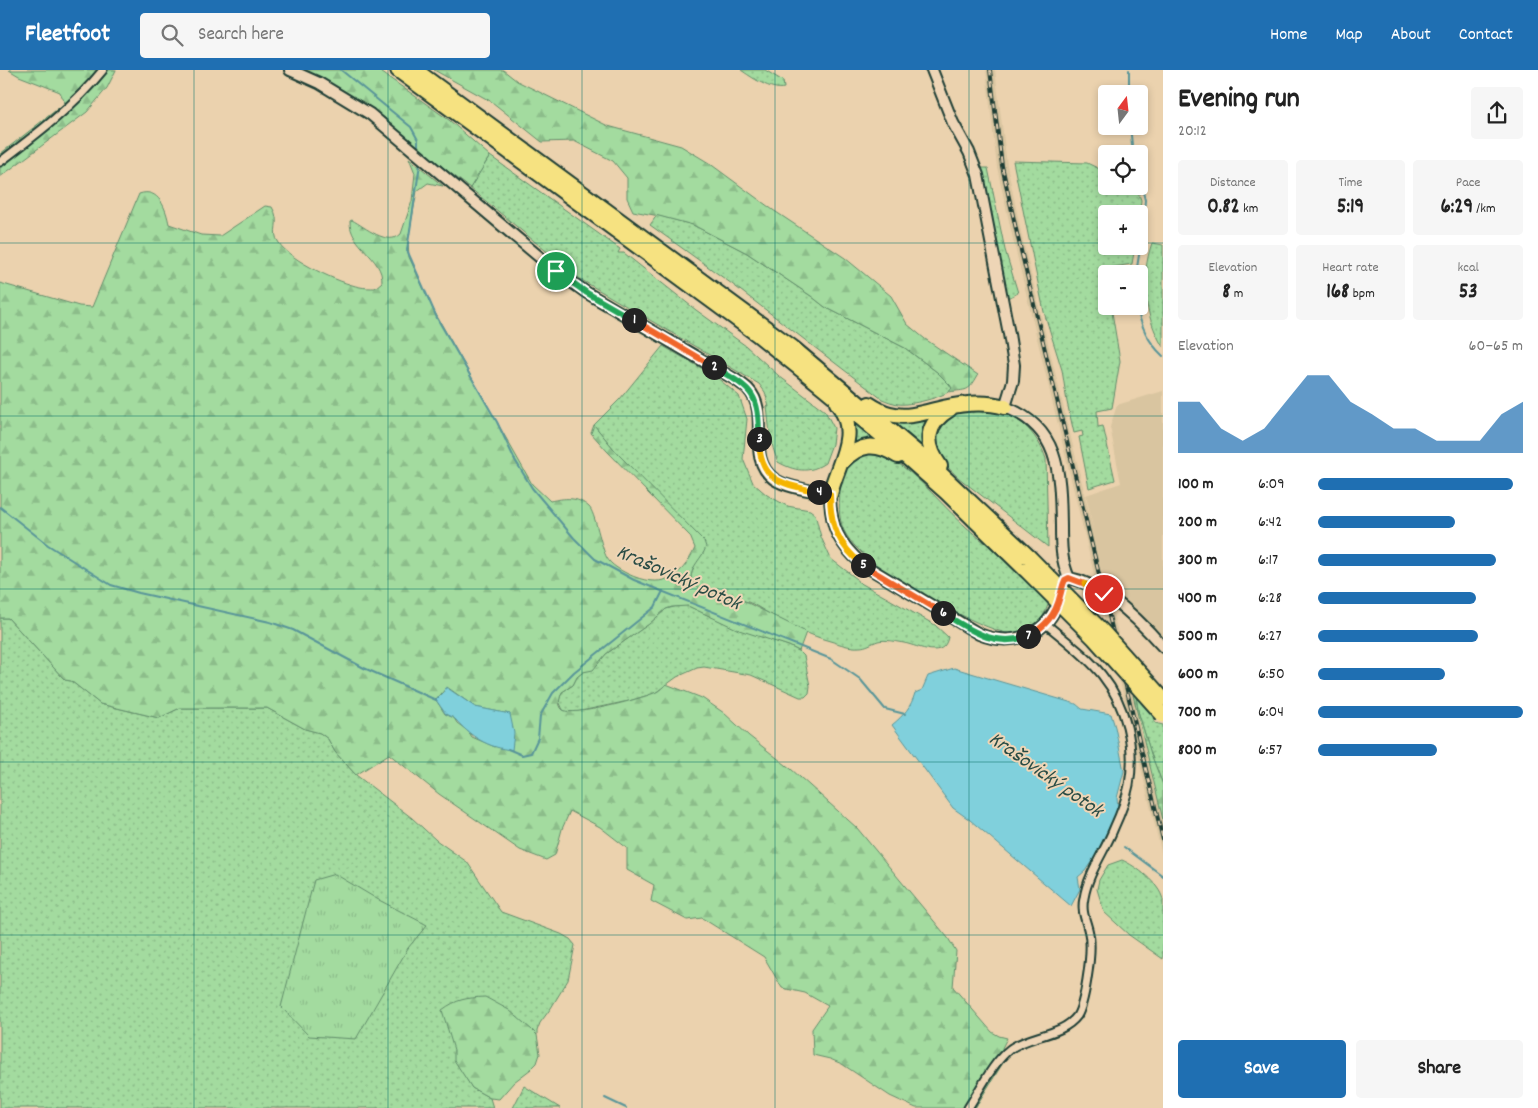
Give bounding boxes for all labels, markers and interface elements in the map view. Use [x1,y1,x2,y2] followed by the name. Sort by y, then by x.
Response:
[140,13,490,58] search box
[25,18,110,52] text: Fleetfoot
[158,21,186,49] icon: search
[198,22,284,49] text: Search here
[1270,23,1307,48] text: Home
[1335,23,1363,48] text: Map
[1391,23,1431,48] text: About
[1459,23,1513,48] text: Contact
[1178,81,1300,121] text: Evening run
[1098,85,1148,135] north arrow
[1098,85,1148,315] map controls
[1471,87,1523,139] button: share
[1178,120,1207,143] text: 20:12
[1098,145,1148,195] button: locate
[1210,173,1256,193] text: Distance
[1339,173,1362,193] text: Time
[1456,173,1481,193] text: Pace
[1207,193,1240,223] text: 0.82
[1337,193,1364,223] text: 5:19
[1441,193,1473,223] text: 6:29
[1240,199,1258,219] text: km
[1473,199,1496,219] text: /km
[1098,205,1148,255] button: +
[535,250,577,292] pin
[542,257,570,285] icon: arrive
[1208,258,1257,278] text: Elevation
[1322,258,1379,278] text: Heart rate
[1458,258,1479,278] text: kcal
[1098,265,1148,315] button: −
[1222,278,1231,308] text: 8
[1326,278,1349,308] text: 168
[1459,278,1478,308] text: 53
[1231,284,1243,304] text: m
[1349,284,1375,304] text: bpm
[622,308,646,332] pin: 1
[633,310,636,330] text: 1
[1178,335,1234,358] text: Elevation
[1469,335,1523,358] text: 60–65 m
[702,354,726,380] pin: 2
[711,357,718,377] text: 2
[746,426,772,452] pin: 3
[756,429,763,449] text: 3
[1178,473,1214,496] text: 100 m
[1258,473,1285,496] text: 6:09
[806,480,832,504] pin: 4
[817,482,822,502] text: 4
[1178,511,1217,534] text: 200 m
[1258,511,1282,534] text: 6:42
[611,538,747,621] water label: Krašovický potok
[1178,549,1217,572] text: 300 m
[1258,549,1278,572] text: 6:17
[850,552,876,578] pin: 5
[860,555,867,575] text: 5
[1083,573,1125,615] pin
[1090,580,1118,608] icon: check
[1178,587,1217,610] text: 400 m
[1258,587,1282,610] text: 6:28
[930,600,956,626] pin: 6
[940,603,947,623] text: 6
[1016,624,1040,648] pin: 7
[1178,625,1218,648] text: 500 m
[1258,625,1282,648] text: 6:27
[1026,626,1031,646] text: 7
[1178,663,1218,686] text: 600 m
[1258,663,1285,686] text: 6:50
[1178,701,1216,724] text: 700 m
[1258,701,1284,724] text: 6:04
[982,725,1110,828] water label: Krašovický potok
[1178,739,1217,762] text: 800 m
[1258,739,1282,762] text: 6:57
[1178,1040,1346,1098] button: Save
[1356,1040,1523,1098] button: Share

